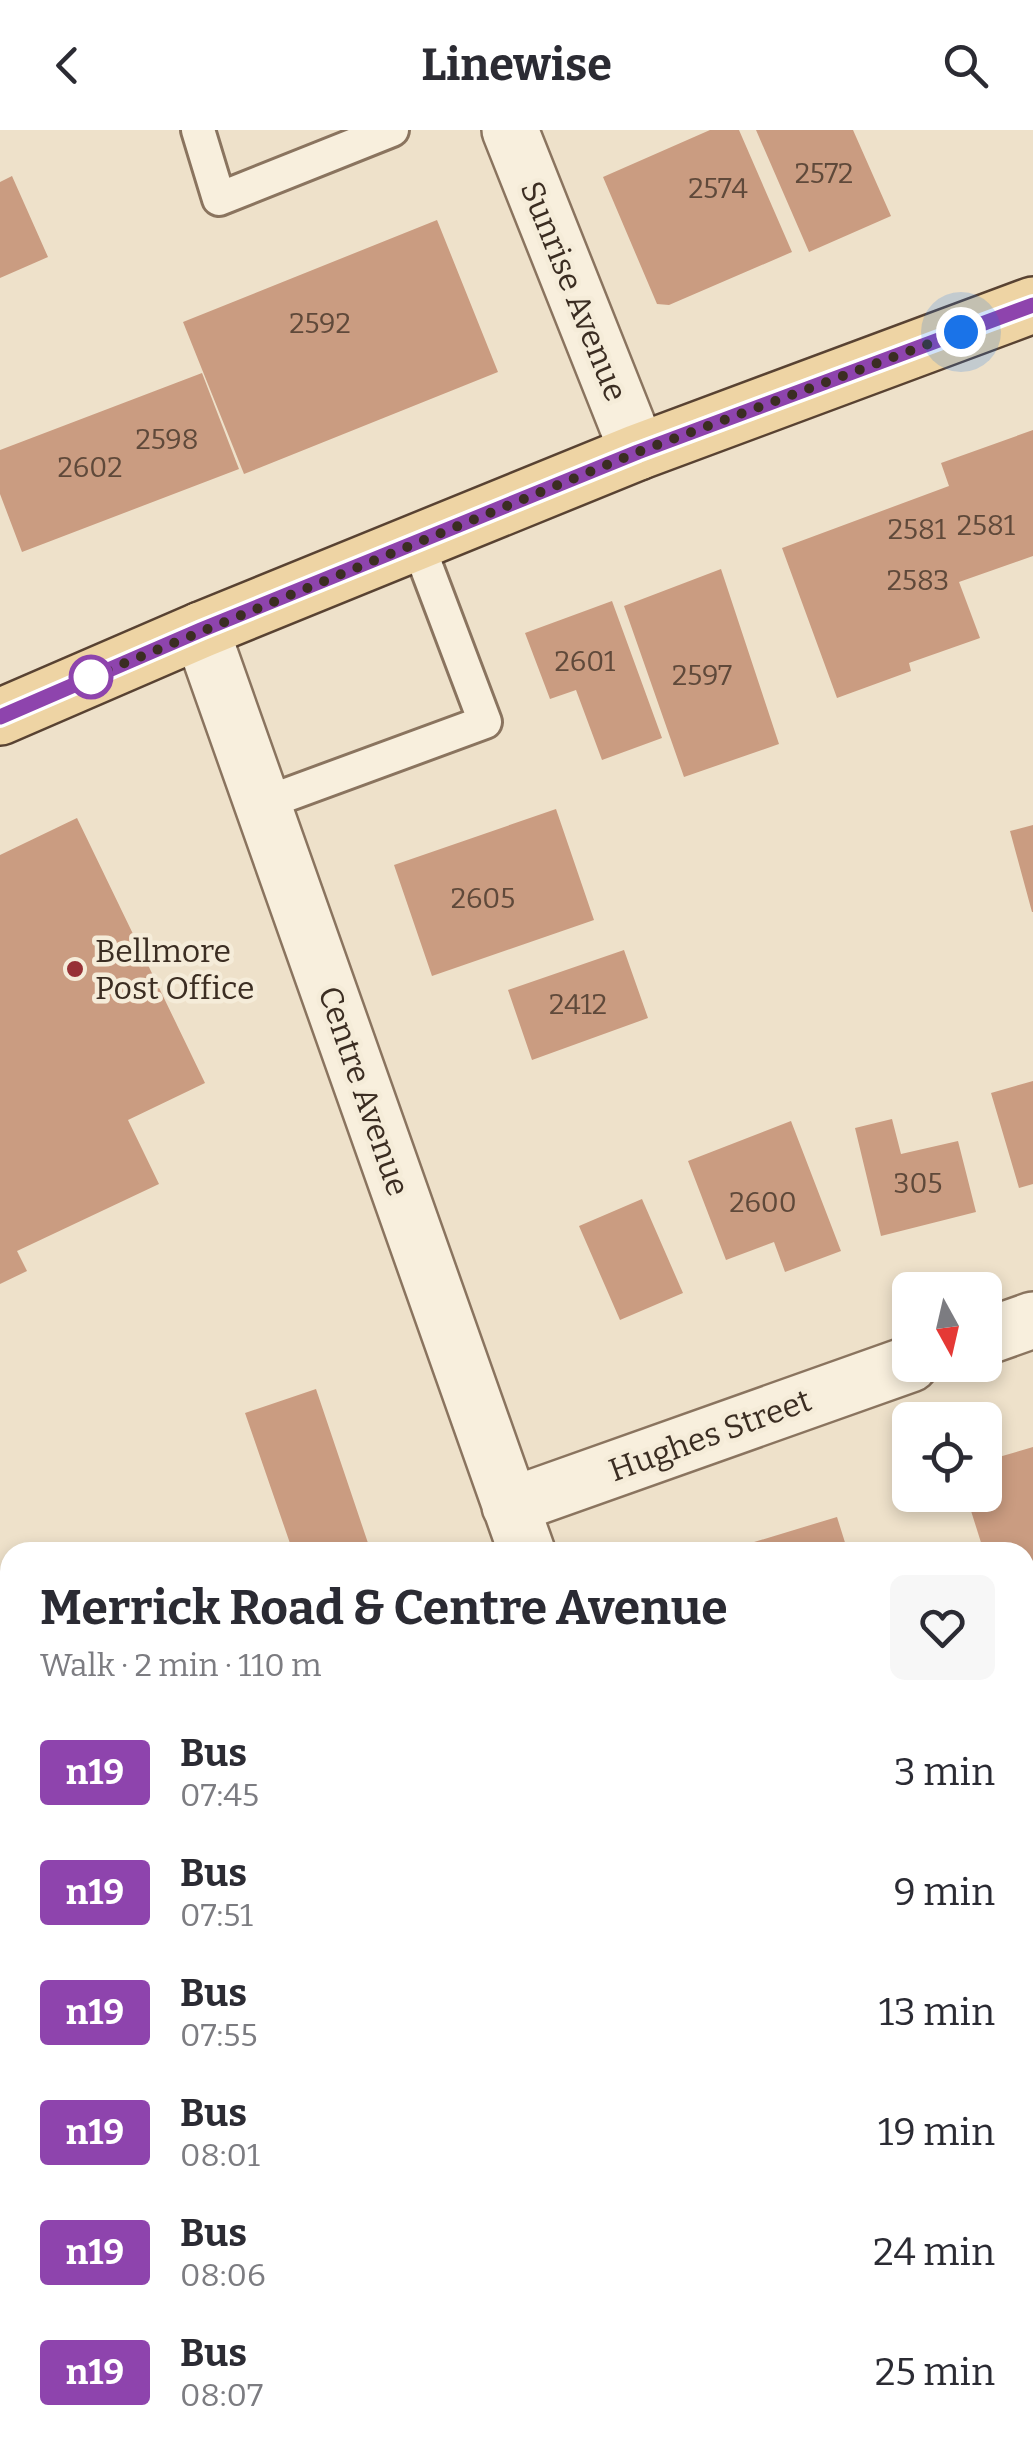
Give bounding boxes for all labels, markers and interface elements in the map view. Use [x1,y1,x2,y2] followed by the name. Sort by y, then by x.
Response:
[40,38,95,93] icon: back
[421,38,612,92] text: Linewise
[938,38,993,93] icon: search
[795,157,853,190] house number: 2572
[688,172,748,205] house number: 2574
[513,176,635,406] street label: Sunrise Avenue
[289,307,351,340] house number: 2592
[936,307,986,357] your location
[135,423,199,456] house number: 2598
[58,451,122,484] house number: 2602
[957,509,1016,542] house number: 2581
[888,513,947,546] house number: 2581
[887,564,949,597] house number: 2583
[555,645,616,678] house number: 2601
[70,656,112,698] unlabelled marker
[672,659,732,692] house number: 2597
[451,882,515,915] house number: 2605
[95,932,254,1007] place label: Bellmore Post Office
[64,958,86,980] marker: Bellmore Post Office
[310,981,418,1201] street label: Centre Avenue
[549,988,607,1021] house number: 2412
[894,1167,942,1200] house number: 305
[729,1186,797,1219] house number: 2600
[892,1272,1002,1382] north arrow
[892,1272,1002,1512] map controls
[604,1381,817,1489] street label: Hughes Street
[892,1402,1002,1512] button: locate
[890,1575,995,1680] button: heart
[40,1579,728,1637] text: Merrick Road & Centre Avenue
[40,1646,322,1684] text: Walk · 2 min · 110 m
[180,1730,247,1776] text: Bus
[894,1749,995,1795] text: 3 min
[66,1751,124,1793] text: n19
[180,1776,259,1814] text: 07:45
[180,1850,247,1896] text: Bus
[894,1869,995,1915] text: 9 min
[66,1871,124,1913] text: n19
[180,1896,253,1934] text: 07:51
[180,1970,247,2016] text: Bus
[879,1989,995,2035] text: 13 min
[66,1991,124,2033] text: n19
[180,2016,258,2054] text: 07:55
[180,2090,247,2136] text: Bus
[878,2109,995,2155] text: 19 min
[66,2111,124,2153] text: n19
[180,2136,260,2174] text: 08:01
[180,2210,247,2256] text: Bus
[873,2229,995,2275] text: 24 min
[66,2231,124,2273] text: n19
[180,2256,266,2294] text: 08:06
[180,2330,247,2376] text: Bus
[875,2349,995,2395] text: 25 min
[66,2351,124,2393] text: n19
[180,2376,263,2414] text: 08:07

